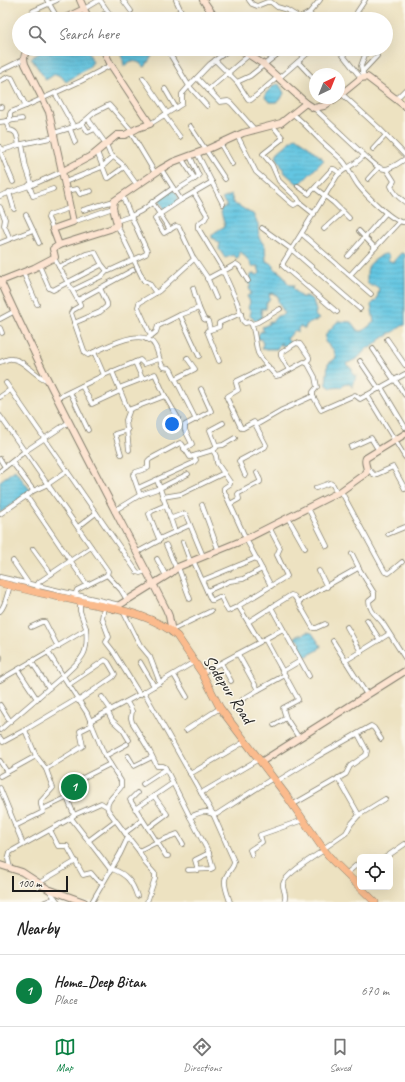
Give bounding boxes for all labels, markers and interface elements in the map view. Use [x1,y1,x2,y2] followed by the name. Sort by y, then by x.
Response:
[12,12,393,56] search box
[26,23,48,45] icon: search
[58,25,119,44] text: Search here
[309,68,345,104] north arrow
[162,414,182,434] your location
[199,651,260,730] street label: Sodepur Road
[61,772,87,802] pin: 1
[357,854,393,890] map controls
[357,854,393,890] button: locate
[12,874,68,893] scale bar
[18,876,42,890] text: 100 m
[16,918,59,939] text: Nearby
[54,973,146,992] text: Home_Deep Bitan
[26,983,32,999] text: 1
[361,983,389,999] text: 670 m
[54,992,77,1008] text: Place
[54,1036,76,1074] tab: Map
[183,1036,222,1074] tab: Directions
[329,1036,351,1074] tab: Saved

